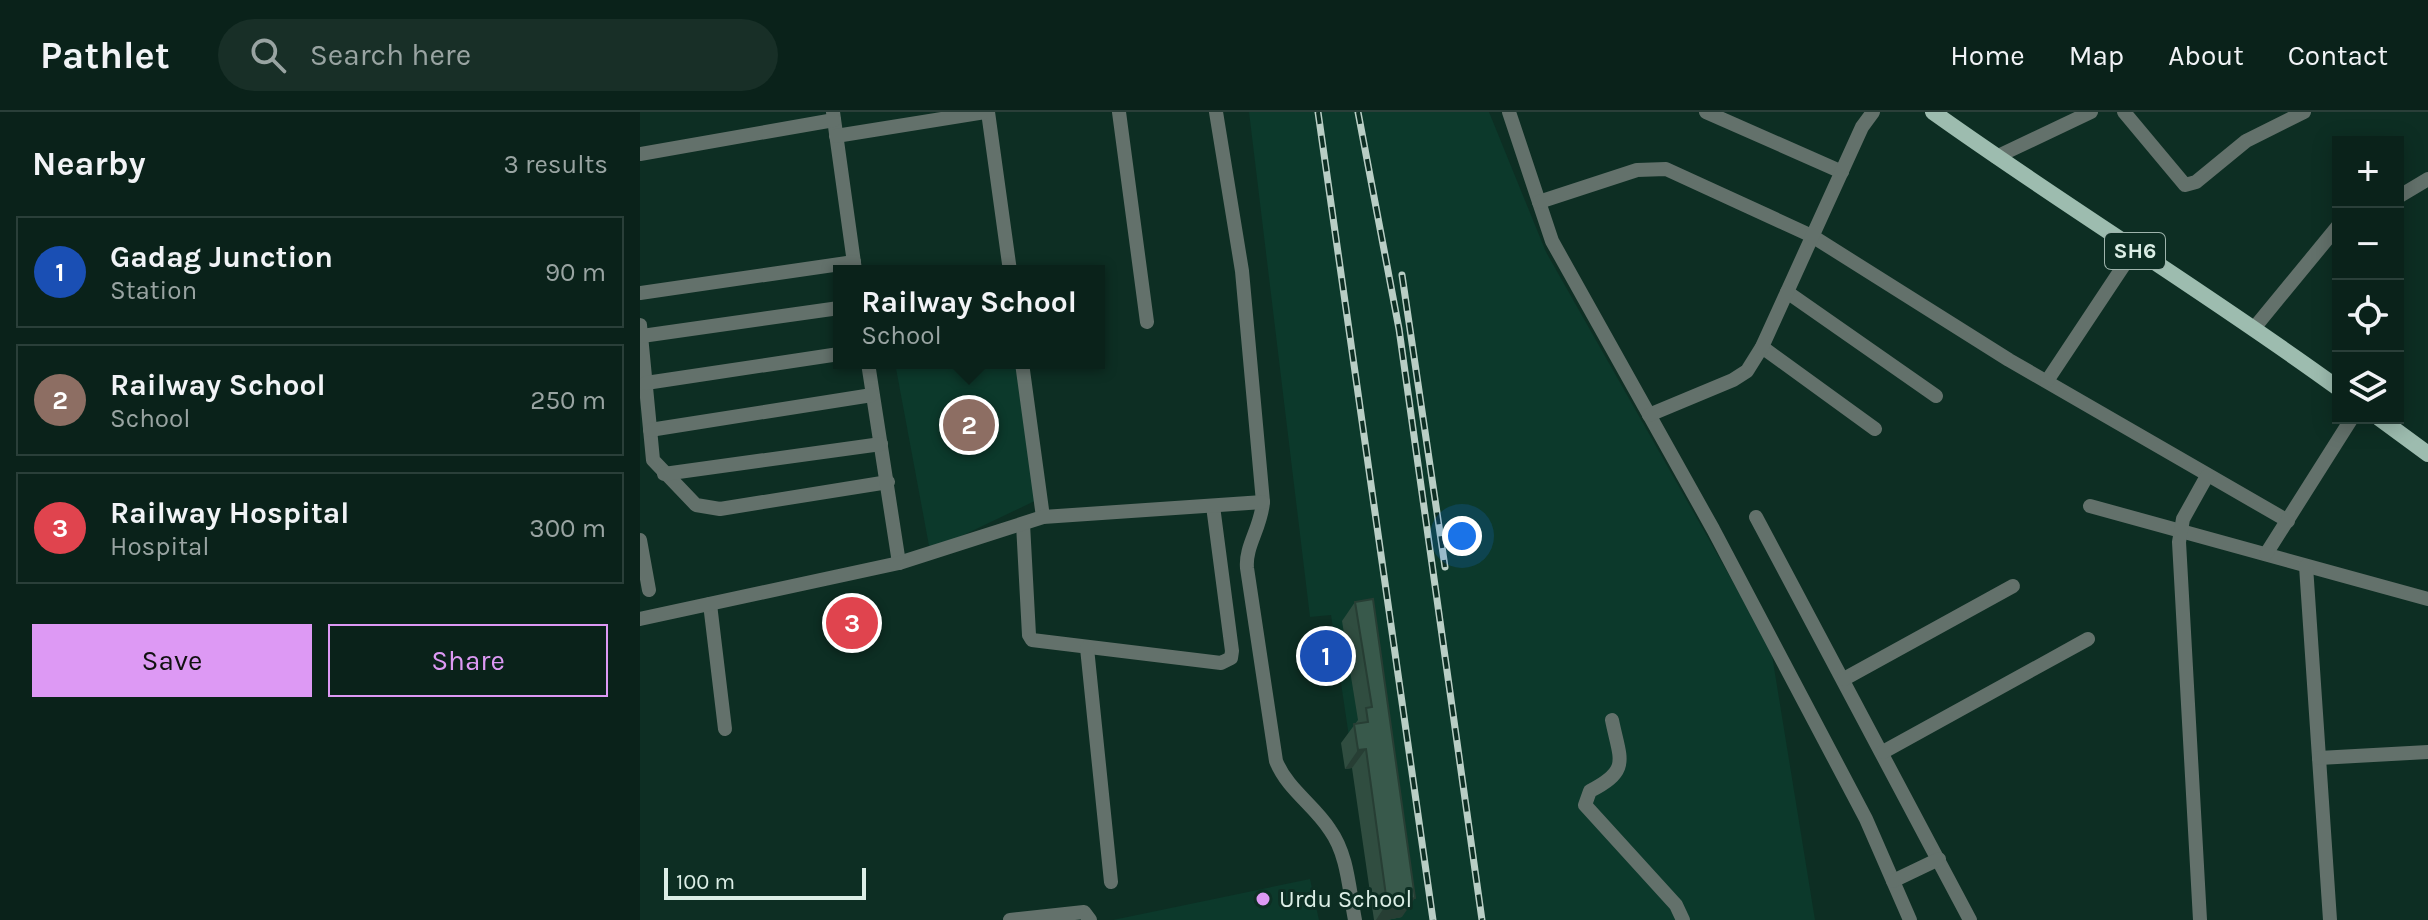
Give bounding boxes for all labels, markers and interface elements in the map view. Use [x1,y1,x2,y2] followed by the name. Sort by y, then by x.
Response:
[218,19,778,91] search box
[40,33,170,78] text: Pathlet
[246,33,290,77] icon: search
[310,37,471,73] text: Search here
[1950,39,2025,72] text: Home
[2069,39,2124,72] text: Map
[2168,39,2244,72] text: About
[2288,39,2388,72] text: Contact
[2332,136,2404,424] map controls
[2332,136,2404,208] button: +
[32,144,146,184] text: Nearby
[504,149,608,180] text: 3 results
[2332,208,2404,280] button: −
[2105,233,2165,269] road number: SH6
[110,239,333,275] text: Gadag Junction
[55,257,65,288] text: 1
[545,257,606,288] text: 90 m
[833,265,1105,369] popup
[110,275,197,306] text: Station
[2332,280,2404,352] button: locate
[861,284,1077,320] text: Railway School
[861,320,942,351] text: School
[2332,352,2404,424] button: layers
[110,367,326,403] text: Railway School
[52,385,68,416] text: 2
[530,385,606,416] text: 250 m
[943,395,995,455] pin: 2
[110,403,191,434] text: School
[110,495,349,531] text: Railway Hospital
[52,513,68,544] text: 3
[529,513,606,544] text: 300 m
[1442,516,1482,556] your location
[110,531,210,562] text: Hospital
[826,593,878,653] pin: 3
[32,624,312,697] button: Save
[328,624,608,697] button: Share
[1300,626,1352,686] pin: 1
[664,864,866,900] scale bar
[676,869,735,895] text: 100 m
[1279,885,1412,913] place label: Urdu School
[1254,890,1272,908] marker: Urdu School

